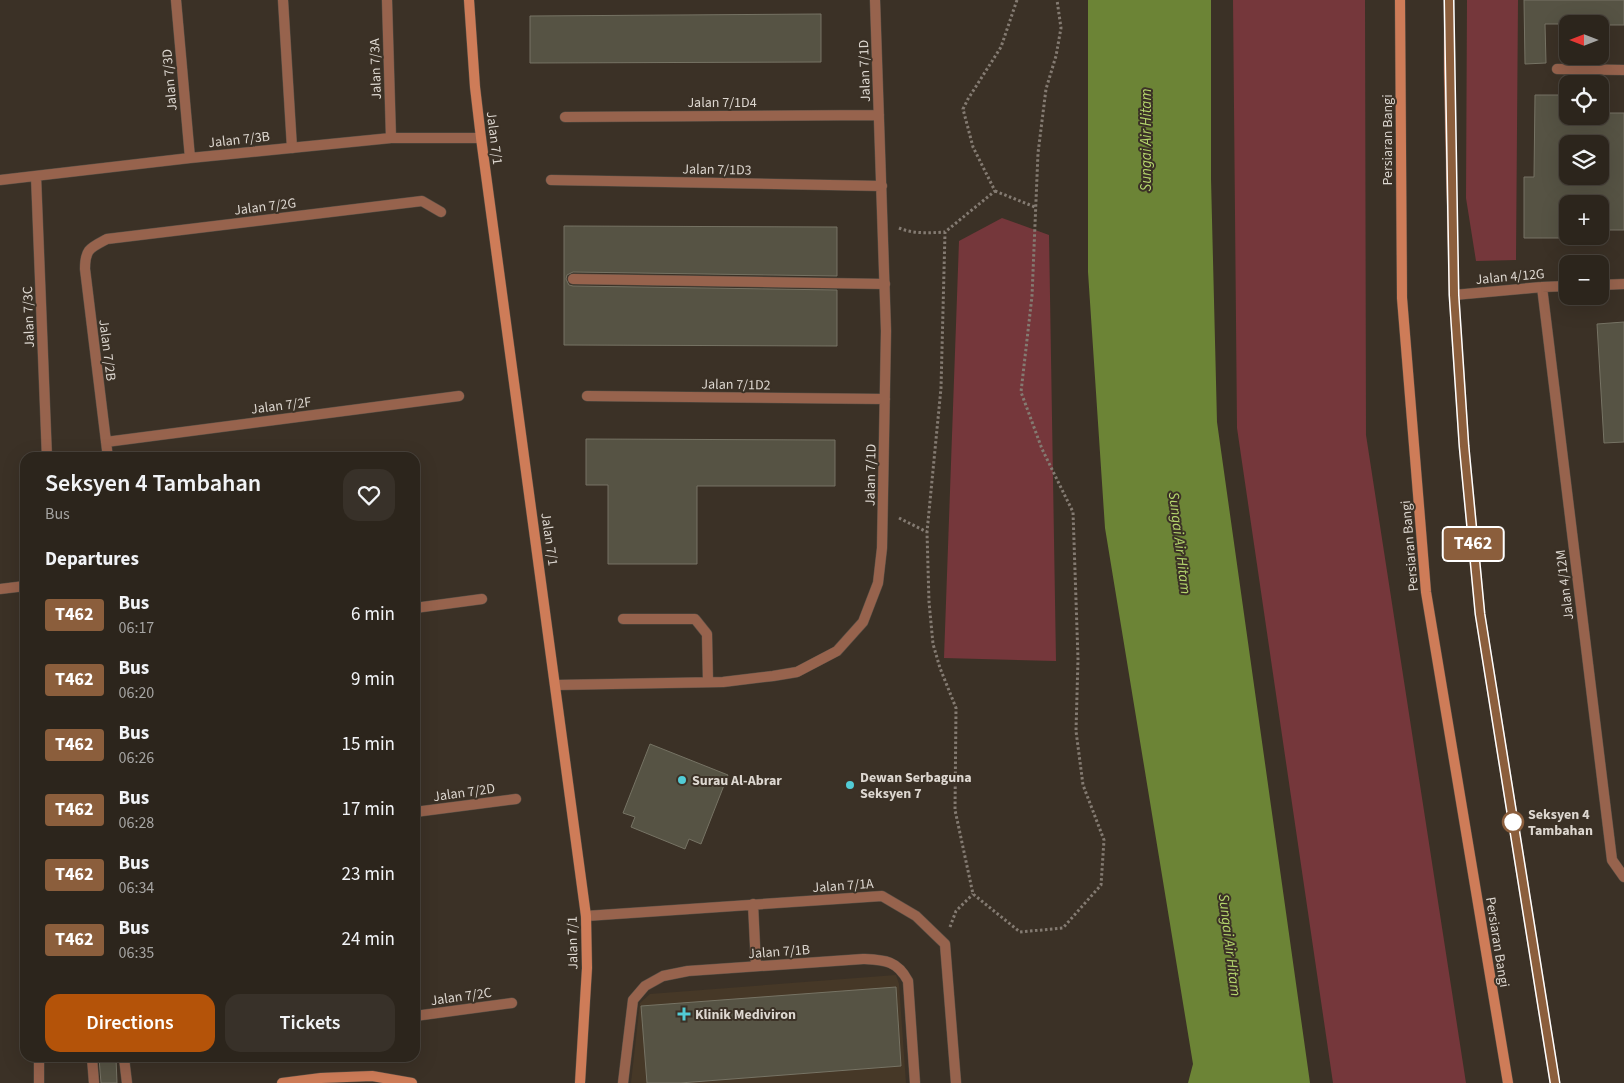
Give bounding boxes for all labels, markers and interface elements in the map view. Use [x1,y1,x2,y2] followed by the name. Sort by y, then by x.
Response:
[1559,15,1609,65] north arrow
[1559,15,1609,305] map controls
[365,38,387,100] street label: Jalan 7/3A
[854,39,876,102] street label: Jalan 7/1D
[157,48,183,112] street label: Jalan 7/3D
[1559,75,1609,125] button: locate
[1136,89,1157,191] water label: Sungai Air Hitam
[687,93,757,113] street label: Jalan 7/1D4
[1378,94,1398,186] street label: Persiaran Bangi
[481,110,507,166] street label: Jalan 7/1
[207,127,271,153] street label: Jalan 7/3B
[1559,135,1609,185] button: layers
[682,159,752,181] street label: Jalan 7/1D3
[233,193,297,221] street label: Jalan 7/2G
[1559,195,1609,245] button: +
[1559,255,1609,305] button: −
[1475,264,1545,290] street label: Jalan 4/12G
[18,286,40,348] street label: Jalan 7/3C
[93,318,121,382] street label: Jalan 7/2B
[701,374,771,396] street label: Jalan 7/1D2
[250,392,312,420] street label: Jalan 7/2F
[860,444,882,506] street label: Jalan 7/1D
[45,466,261,501] text: Seksyen 4 Tambahan
[343,469,395,521] button: heart
[1163,491,1196,595] water label: Sungai Air Hitam
[1396,500,1424,592] street label: Persiaran Bangi
[45,503,70,525] text: Bus
[535,511,563,567] street label: Jalan 7/1
[1438,528,1508,560] line badge: T462
[1454,531,1492,556] text: T462
[45,546,139,573] text: Departures
[1551,549,1579,621] street label: Jalan 4/12M
[119,590,149,617] text: Bus
[351,601,395,628] text: 6 min
[55,602,94,627] text: T462
[119,617,154,639] text: 06:17
[119,655,149,682] text: Bus
[351,666,395,693] text: 9 min
[55,667,94,692] text: T462
[119,682,154,704] text: 06:20
[119,720,149,747] text: Bus
[341,731,395,758] text: 15 min
[55,732,94,757] text: T462
[119,747,154,769] text: 06:26
[860,768,972,804] place label: Dewan Serbaguna Seksyen 7
[692,771,782,791] place label: Surau Al-Abrar
[676,774,688,786] marker: Surau Al-Abrar
[432,779,496,807] street label: Jalan 7/2D
[844,779,856,791] marker: Dewan Serbaguna Seksyen 7
[119,785,149,812] text: Bus
[341,796,395,823] text: 17 min
[55,797,94,822] text: T462
[1528,805,1593,841] place label: Seksyen 4 Tambahan
[1502,811,1524,833] marker: Seksyen 4 Tambahan
[119,812,154,834] text: 06:28
[119,850,149,877] text: Bus
[341,861,395,888] text: 23 min
[55,862,94,887] text: T462
[812,874,875,898] street label: Jalan 7/1A
[119,877,154,899] text: 06:34
[1213,893,1246,997] water label: Sungai Air Hitam
[1480,896,1514,989] street label: Persiaran Bangi
[119,915,149,942] text: Bus
[563,916,583,970] street label: Jalan 7/1
[341,926,395,953] text: 24 min
[55,927,94,952] text: T462
[747,940,811,964] street label: Jalan 7/1B
[119,942,154,964] text: 06:35
[429,983,493,1011] street label: Jalan 7/2C
[45,994,215,1052] button: Directions
[225,994,395,1052] button: Tickets
[695,1005,796,1025] place label: Klinik Mediviron
[677,1007,691,1021] marker: Klinik Mediviron

